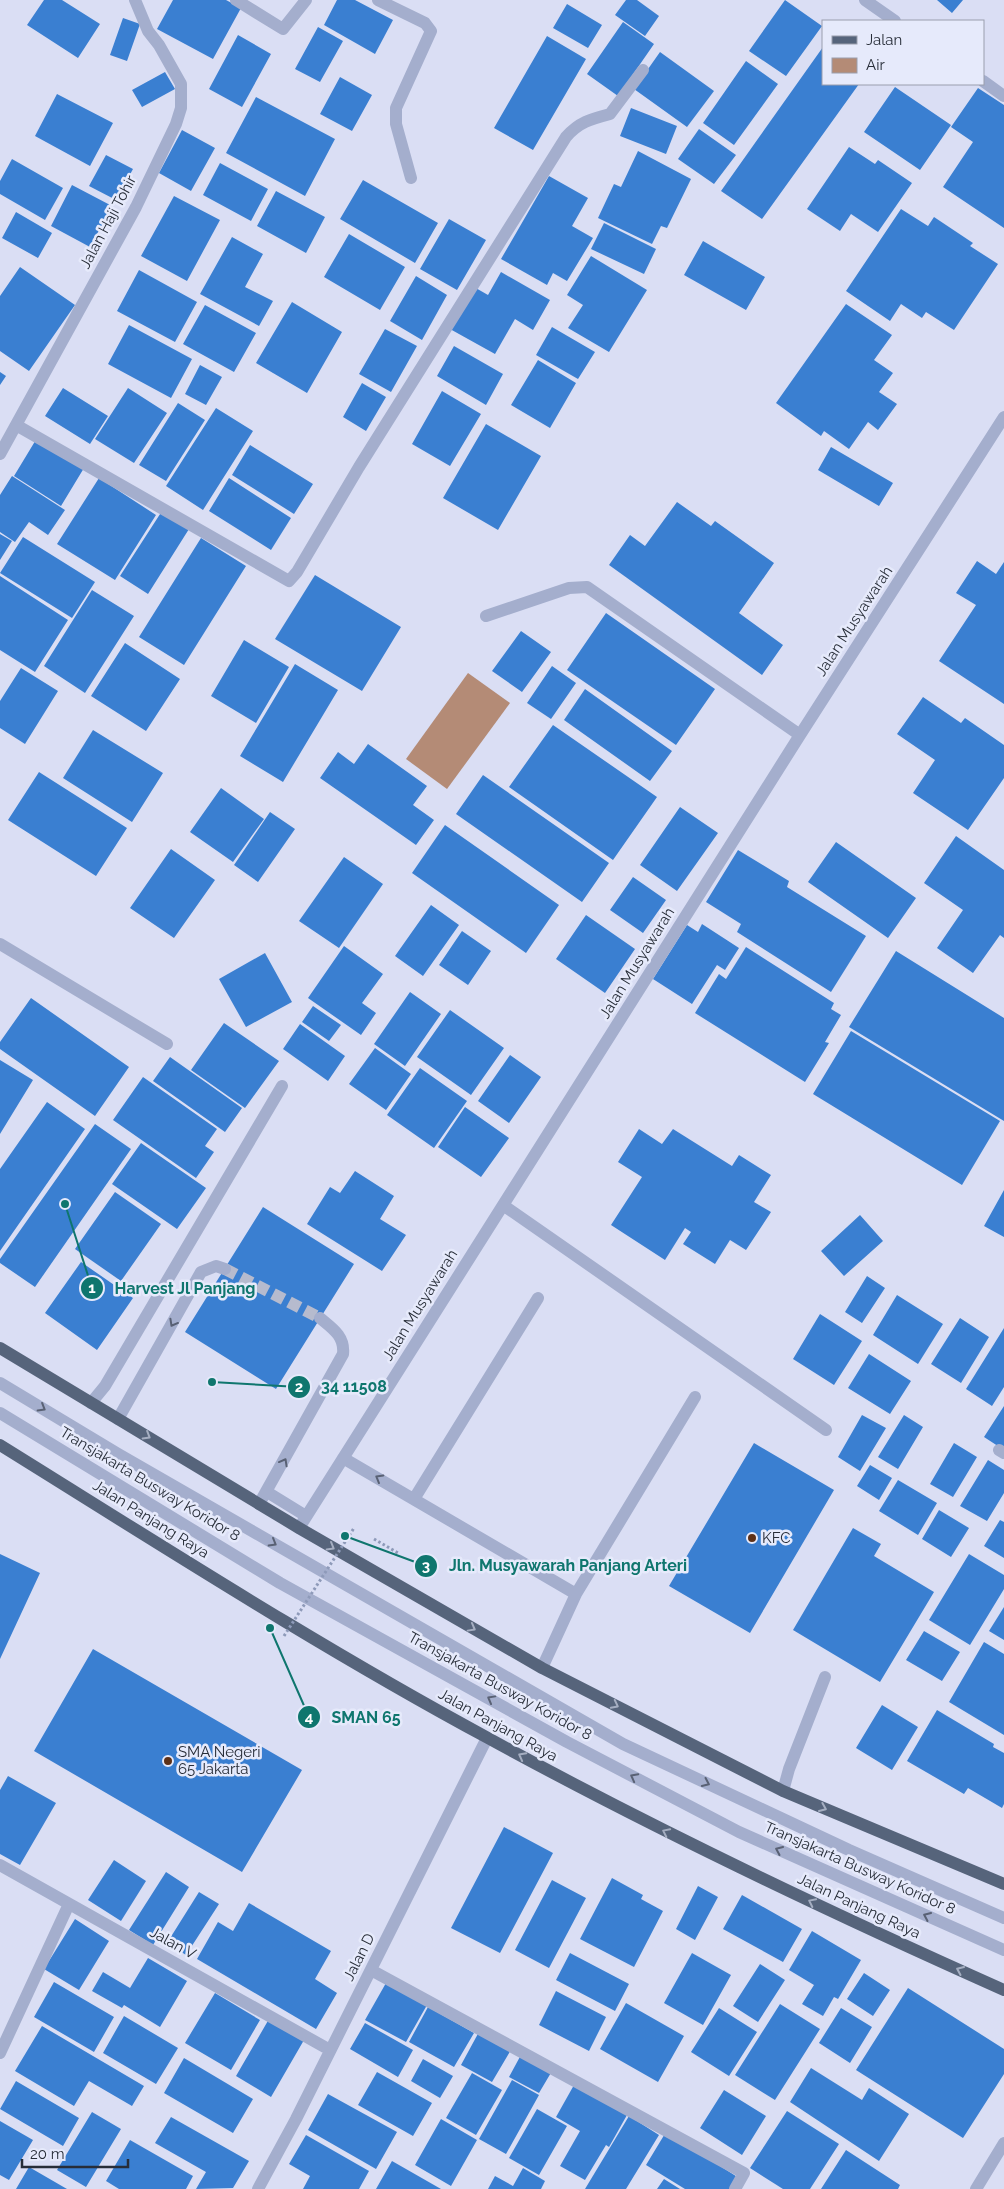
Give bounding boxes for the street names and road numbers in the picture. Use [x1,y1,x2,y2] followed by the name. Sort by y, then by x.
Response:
[76,172,140,272] street label: Jalan Haji Tohir
[812,563,896,679] street label: Jalan Musyawarah
[596,904,678,1022] street label: Jalan Musyawarah
[379,1246,461,1364] street label: Jalan Musyawarah
[57,1423,244,1545] street label: Transjakarta Busway Koridor 8
[90,1476,212,1562] street label: Jalan Panjang Raya
[405,1628,595,1744] street label: Transjakarta Busway Koridor 8
[435,1685,561,1765] street label: Jalan Panjang Raya
[762,1818,958,1918] street label: Transjakarta Busway Koridor 8
[795,1870,923,1942] street label: Jalan Panjang Raya
[147,1923,199,1963] street label: Jalan V
[339,1930,379,1984] street label: Jalan D

